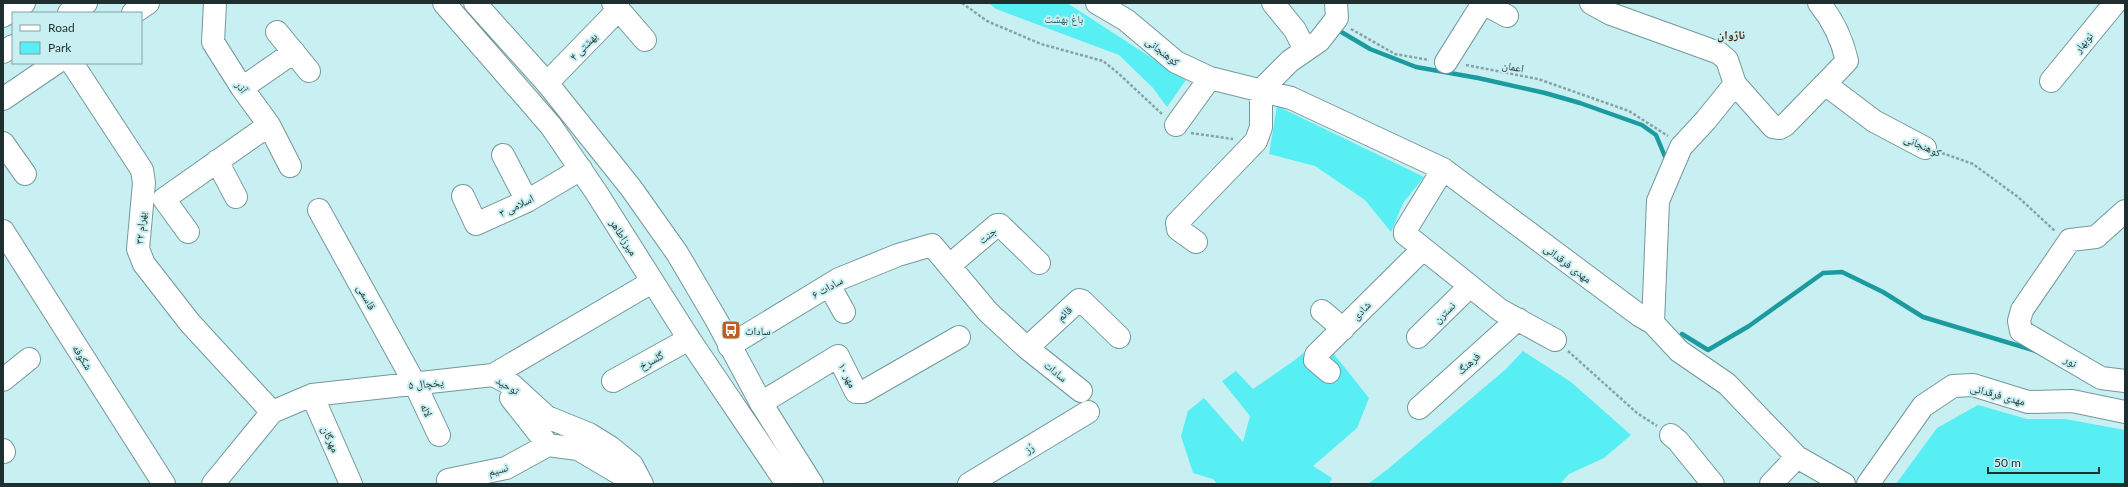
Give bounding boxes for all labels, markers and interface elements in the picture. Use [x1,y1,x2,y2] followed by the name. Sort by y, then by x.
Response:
[12,12,142,64] legend
[1045,12,1083,26] park label: باغ بهشت
[48,20,75,35] text: Road
[1717,27,1745,43] district label: ناژوان
[567,29,600,63] street label: بهشتی ۴
[2070,29,2095,56] street label: نوبهار
[1143,34,1183,69] street label: کوهنجانی
[48,40,72,55] text: Park
[1501,58,1525,75] street label: اعمان
[233,78,251,96] street label: آذر
[1902,131,1944,160] street label: کوهنجانی
[497,191,536,220] street label: اسلامی ۳
[132,211,149,245] street label: بهرام ۳۲
[607,216,640,258] street label: میرزاطاهر
[975,224,999,246] street label: جنت
[1541,241,1594,286] street label: مهدی فرقدانی
[809,273,845,301] street label: سادات ۶
[354,282,379,313] street label: قاسمی
[1349,298,1374,323] street label: شادی
[1430,299,1458,326] street label: نسترن
[1054,302,1076,325] street label: قائم
[720,319,742,341] bus stop icon: سادات
[745,324,771,337] place label: سادات
[70,342,96,372] street label: شکوفه
[636,348,666,373] street label: گلسرخ
[1454,349,1482,377] street label: فرهنگ
[2061,352,2080,370] street label: نور
[1042,358,1070,384] street label: سادات
[836,360,860,390] street label: مهر ۱۰
[494,373,523,397] street label: توحید
[408,375,445,392] street label: یخچال ۵
[1969,380,2027,409] street label: مهدی فرقدانی
[418,401,436,419] street label: لاله
[319,424,343,455] street label: مهرگان
[1021,440,1036,456] street label: رُز
[1988,449,2099,475] scale bar
[1994,455,2021,470] text: 50 m
[487,460,510,480] street label: نسیم

